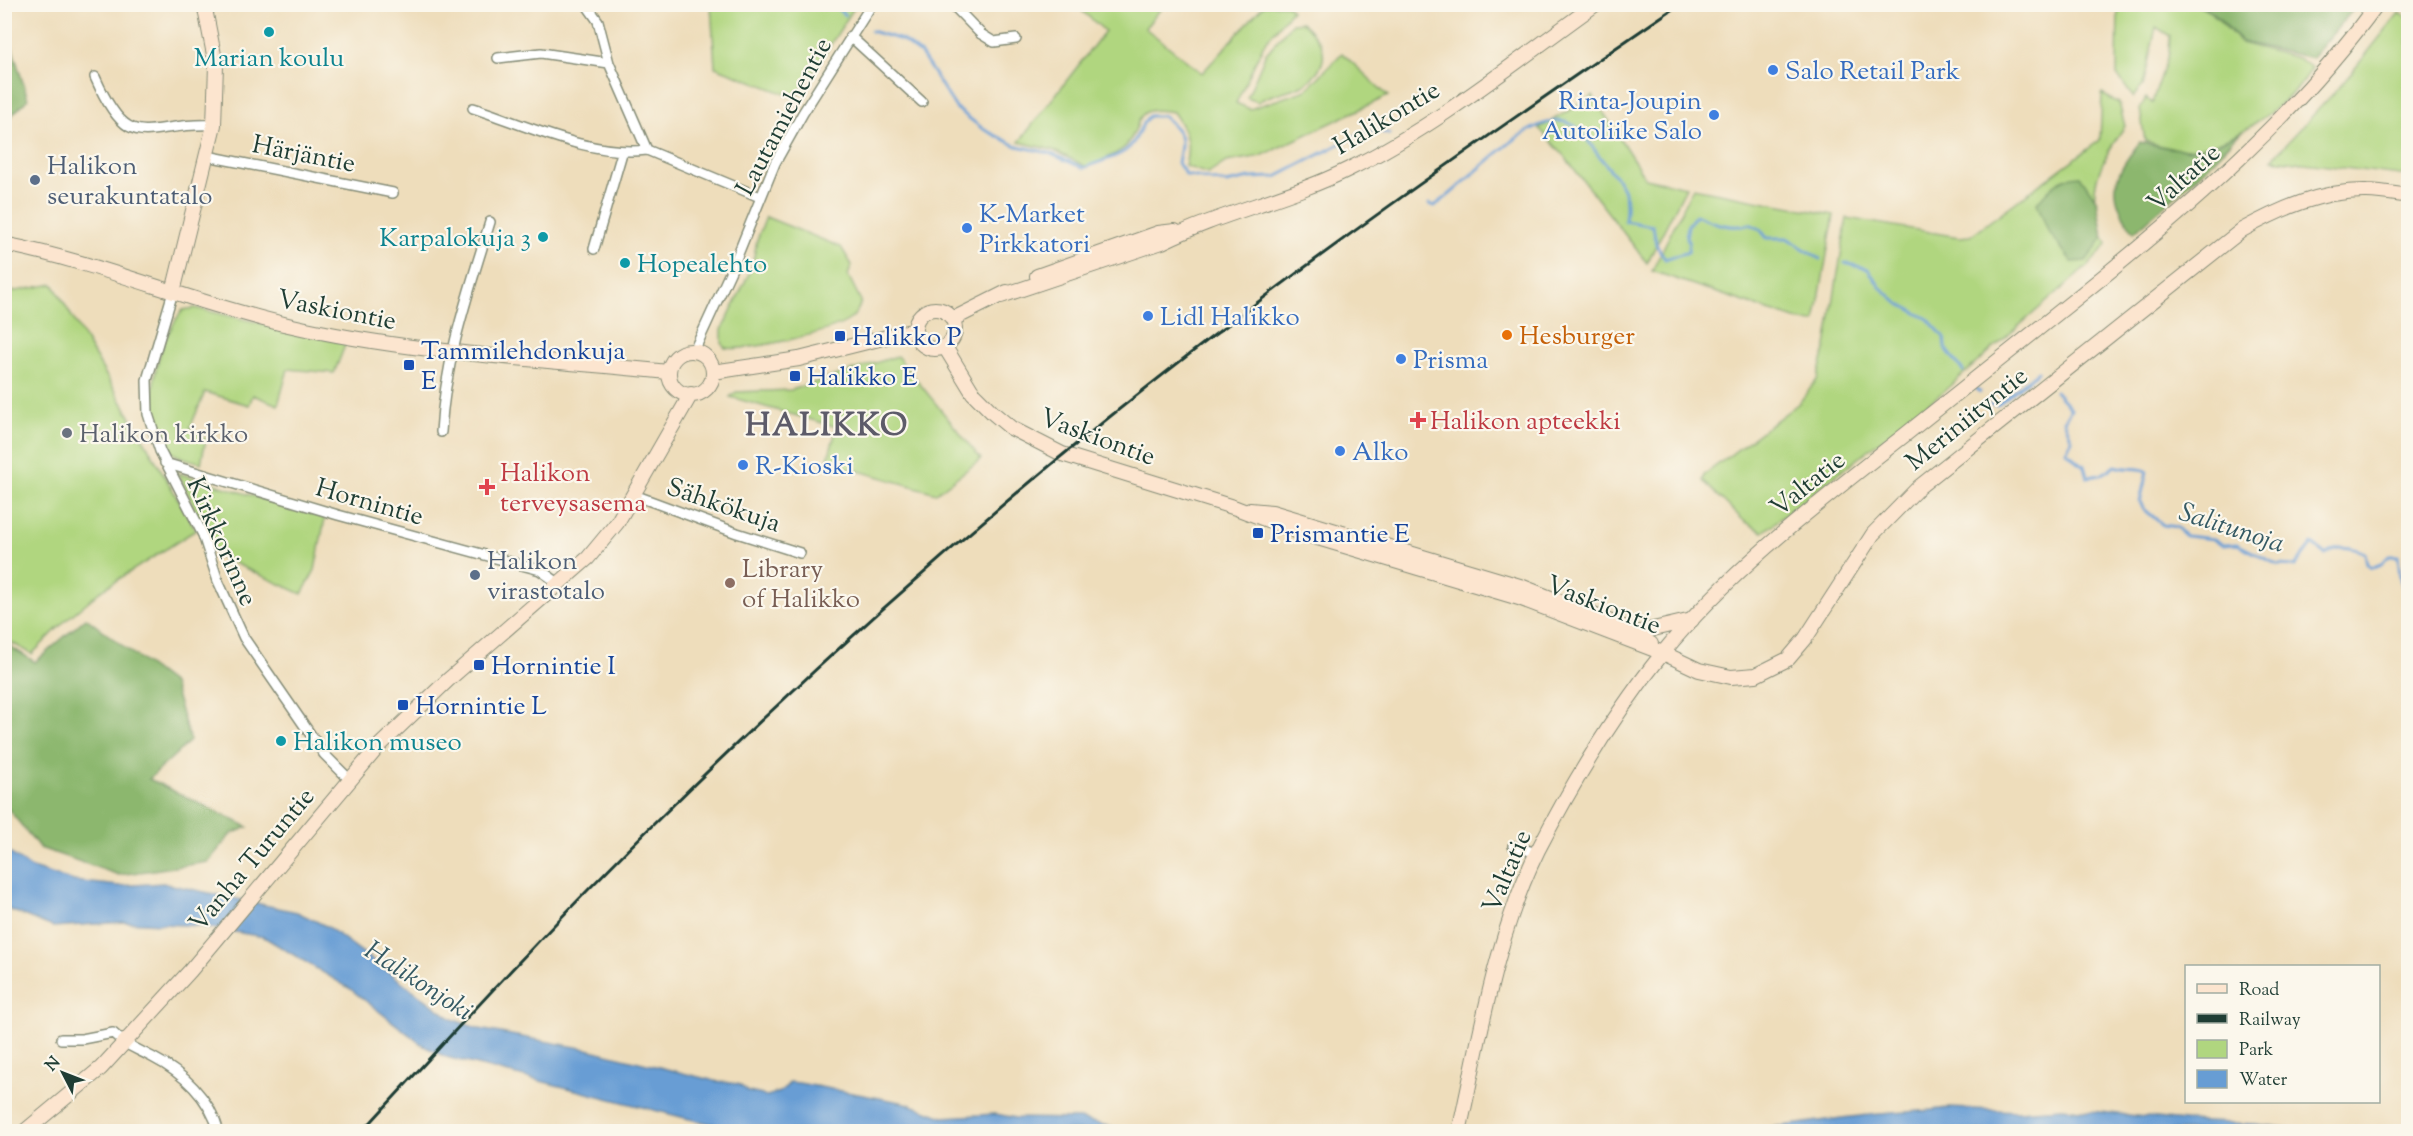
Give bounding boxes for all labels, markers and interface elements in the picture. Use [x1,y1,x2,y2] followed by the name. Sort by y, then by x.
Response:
[262,25,276,39] marker: Marian koulu
[728,31,842,203] street label: Lautamiehentie
[194,41,344,78] place label: Marian koulu
[1785,54,1960,91] place label: Salo Retail Park
[1766,63,1780,77] marker: Salo Retail Park
[1327,73,1448,166] street label: Halikontie
[1542,84,1702,151] place label: Rinta-Joupin Autoliike Salo
[1707,108,1721,122] marker: Rinta-Joupin Autoliike Salo
[249,127,358,184] street label: Härjäntie
[2140,136,2229,222] street label: Valtatie
[47,149,213,216] place label: Halikon seurakuntatalo
[28,173,42,187] marker: Halikon seurakuntatalo
[979,197,1091,264] place label: K-Market Pirkkatori
[379,221,531,258] place label: Karpalokuja 3
[960,221,974,235] marker: K-Market Pirkkatori
[536,230,550,244] marker: Karpalokuja 3
[637,247,767,284] place label: Hopealehto
[618,256,632,270] marker: Hopealehto
[274,282,399,341] street label: Vaskiontie
[1160,300,1300,337] place label: Lidl Halikko
[1141,309,1155,323] marker: Lidl Halikko
[1519,319,1635,356] place label: Hesburger
[852,320,961,357] place label: Halikko P
[1500,328,1514,342] marker: Hesburger
[833,329,847,343] marker: Halikko P
[421,334,625,401] place label: Tammilehdonkuja E
[1413,343,1488,380] place label: Prisma
[1394,352,1408,366] marker: Prisma
[402,358,416,372] marker: Tammilehdonkuja E
[1898,359,2037,481] street label: Meriniityntie
[807,360,918,397] place label: Halikko E
[788,369,802,383] marker: Halikko E
[1034,400,1160,476] street label: Vaskiontie
[745,404,909,450] district label: HALIKKO
[1430,404,1621,441] place label: Halikon apteekki
[1411,413,1425,427] marker: Halikon apteekki
[79,417,248,454] place label: Halikon kirkko
[60,426,74,440] marker: Halikon kirkko
[1352,435,1409,472] place label: Alko
[1763,443,1854,527] street label: Valtatie
[1333,444,1347,458] marker: Alko
[755,449,854,486] place label: R-Kioski
[500,456,646,523] place label: Halikon terveysasema
[736,458,750,472] marker: R-Kioski
[311,470,428,536] street label: Hornintie
[661,470,785,543] street label: Sähkökuja
[176,472,266,612] street label: Kirkkorinne
[478,478,496,496] marker: Halikon terveysasema
[2173,494,2289,565] water label: Salitunoja
[1270,517,1410,554] place label: Prismantie E
[1251,526,1265,540] marker: Prismantie E
[487,544,605,611] place label: Halikon virastotalo
[742,552,860,619] place label: Library of Halikko
[1540,567,1666,645] street label: Vaskiontie
[468,568,482,582] marker: Halikon virastotalo
[723,576,737,590] marker: Library of Halikko
[491,649,616,686] place label: Hornintie I
[472,658,486,672] marker: Hornintie I
[415,689,547,726] place label: Hornintie L
[396,698,410,712] marker: Hornintie L
[293,725,462,762] place label: Halikon museo
[274,734,288,748] marker: Halikon museo
[181,780,325,941] street label: Vanha Turuntie
[1474,825,1542,919] street label: Valtatie
[356,932,480,1032] water label: Halikonjoki
[2185,965,2380,1103] legend
[2239,978,2279,1004] text: Road
[2239,1008,2301,1034] text: Railway
[2239,1038,2274,1064] text: Park
[33,1043,93,1103] north arrow
[41,1052,67,1077] text: N
[2239,1068,2288,1094] text: Water

